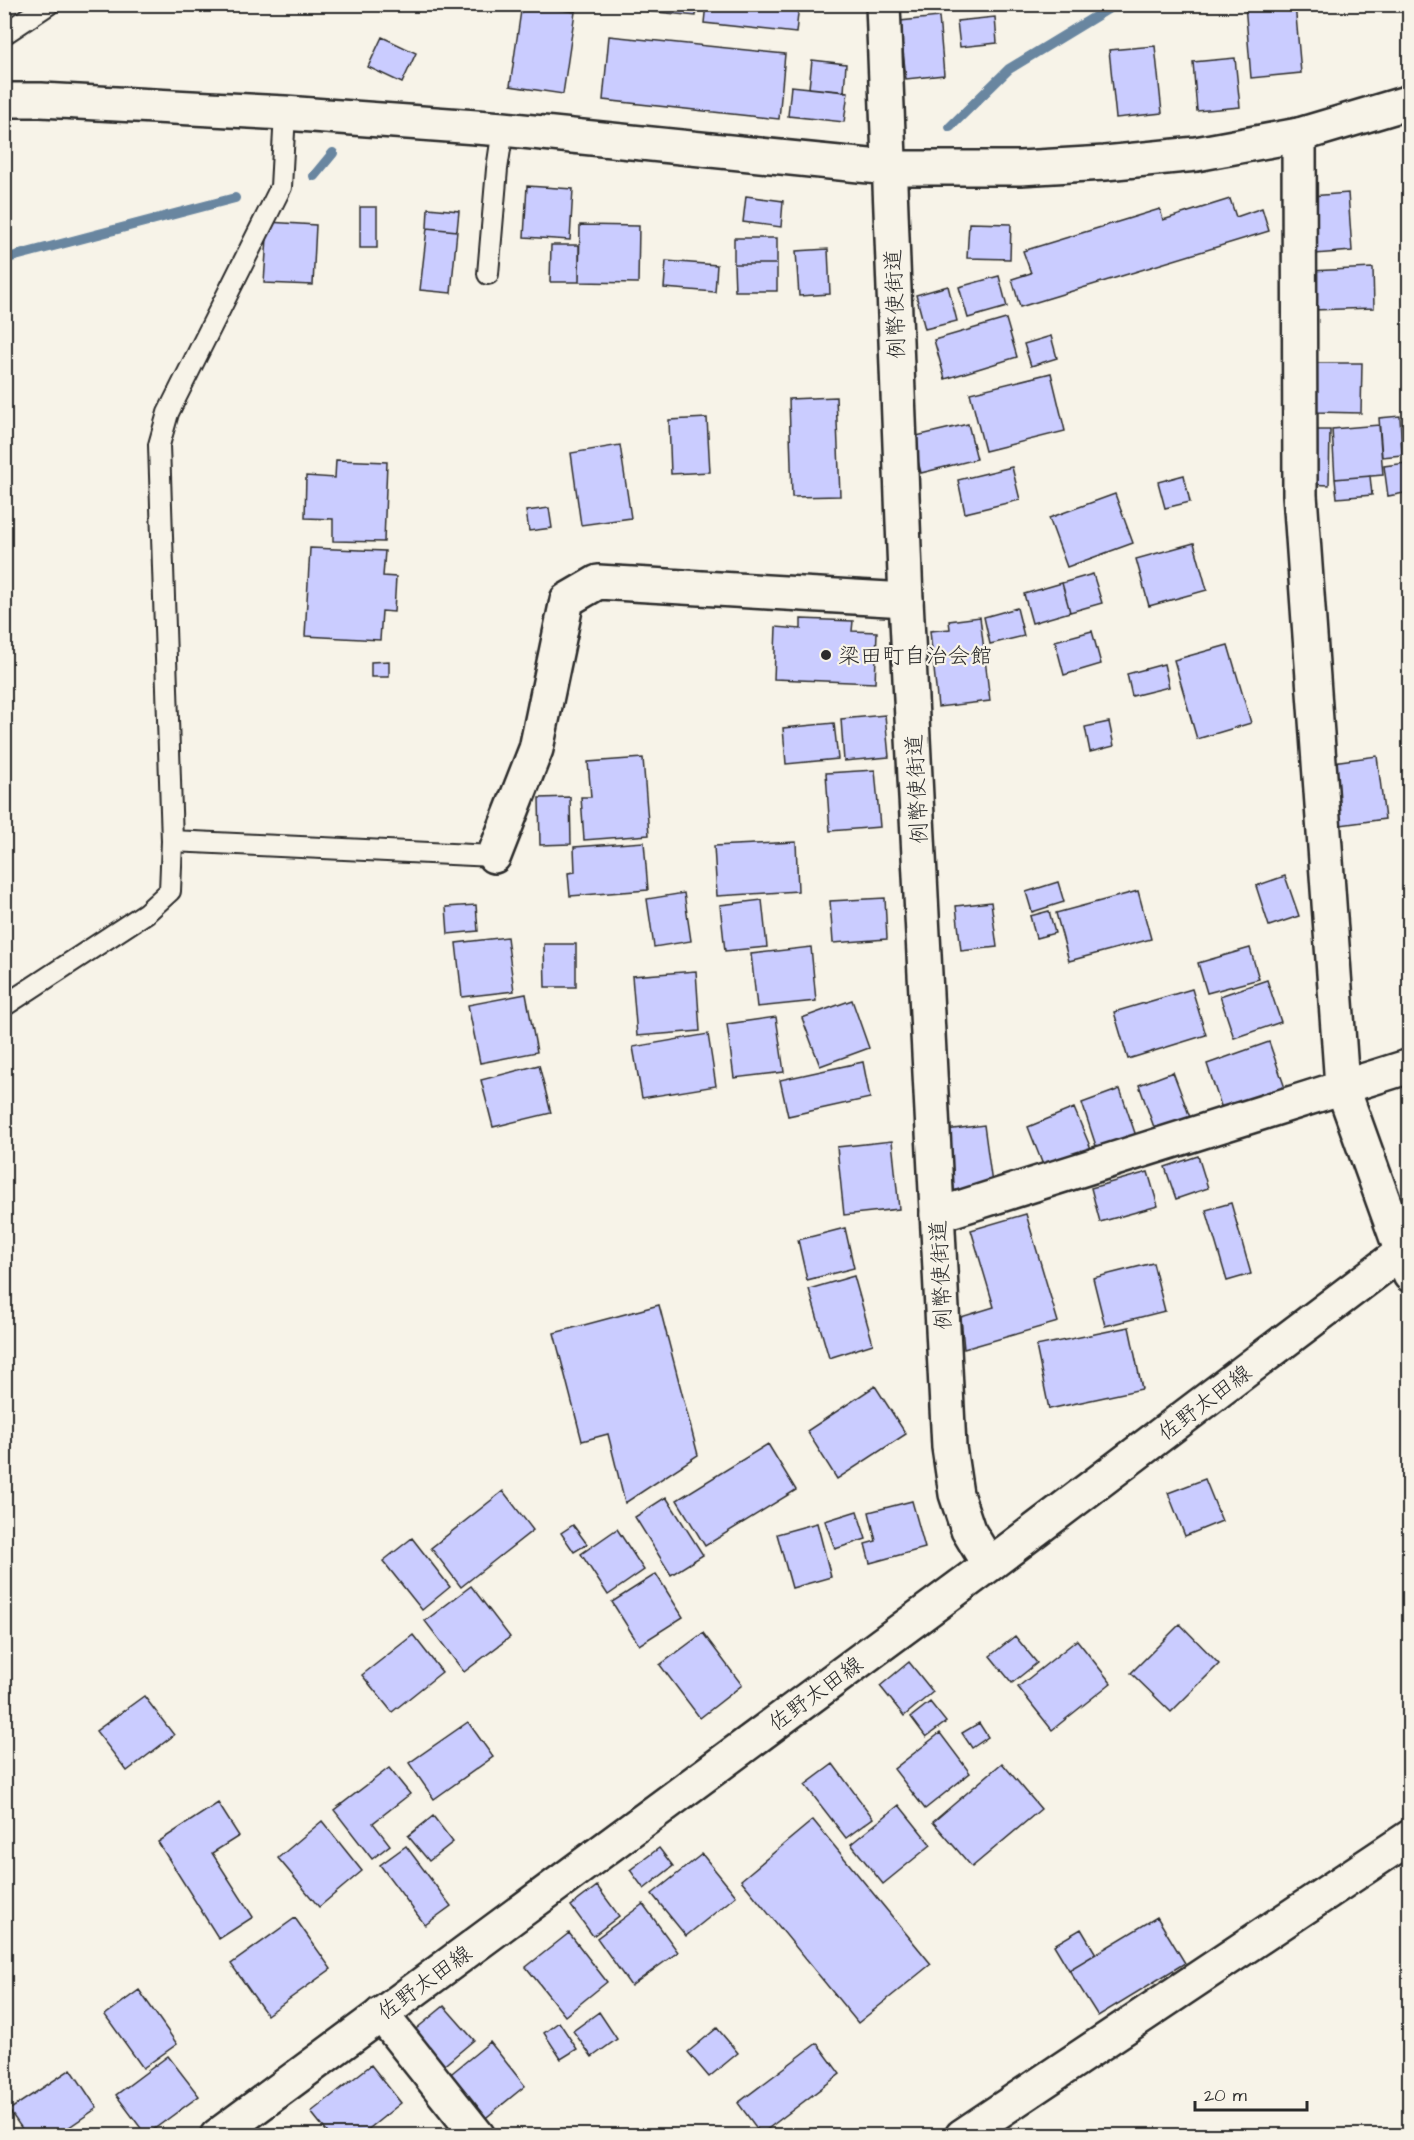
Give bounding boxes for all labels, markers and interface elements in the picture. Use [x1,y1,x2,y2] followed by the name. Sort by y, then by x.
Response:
[878,248,913,359] street label: 例幣使街道
[838,641,992,672] place label: 梁田町自治会館
[819,648,833,662] marker: 梁田町自治会館
[899,733,936,845] street label: 例幣使街道
[923,1219,960,1331] street label: 例幣使街道
[1152,1358,1258,1449] street label: 佐野太田線
[762,1649,869,1739] street label: 佐野太田線
[371,1938,478,2028] street label: 佐野太田線
[1195,2074,1308,2112] scale bar
[1204,2083,1247,2108] text: 20 m

